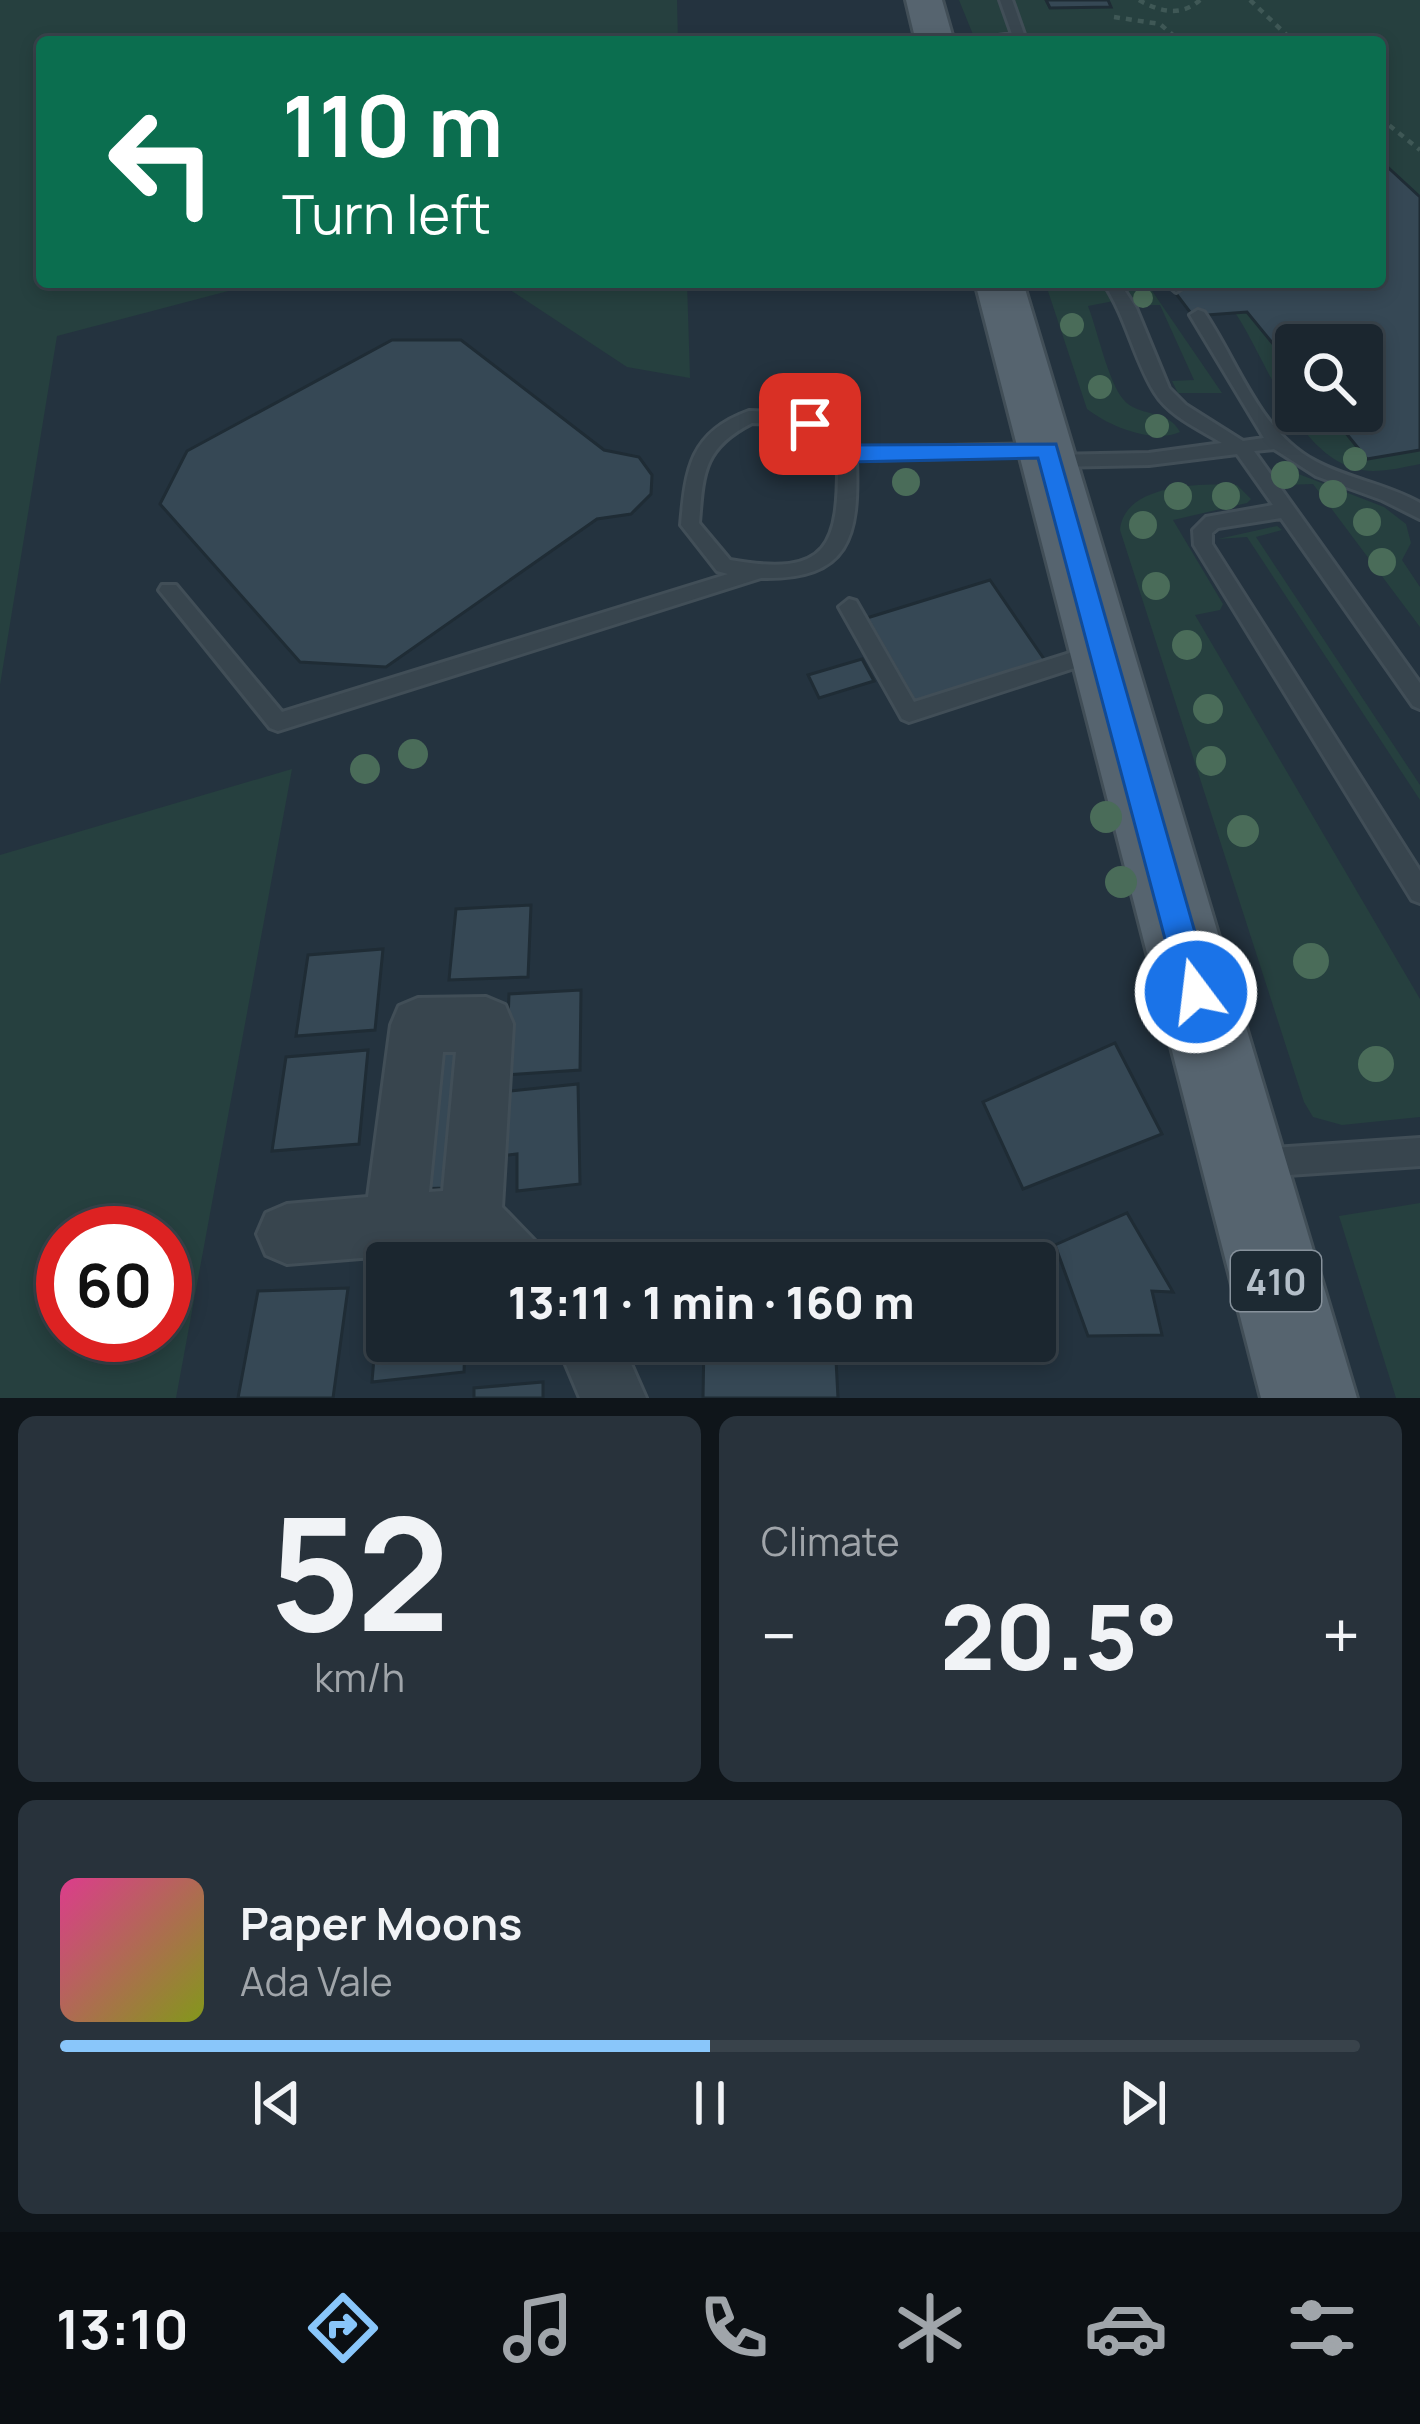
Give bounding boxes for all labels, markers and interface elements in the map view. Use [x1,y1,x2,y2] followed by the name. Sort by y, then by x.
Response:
[282,67,503,182] text: 110 m
[84,84,240,240] icon: left
[282,176,491,250] text: Turn left
[1275,324,1383,432] map controls
[1275,324,1383,432] button: search
[759,373,861,475] pin
[777,391,843,457] icon: arrive
[1133,929,1259,1055] position arrow
[36,1206,192,1362] speed limit sign: 60
[1231,1251,1321,1311] road number: 410
[508,1271,914,1333] text: 13:11 · 1 min · 160 m
[269,1465,450,1678] text: 52
[761,1514,900,1568] text: Climate
[941,1574,1178,1697] text: 20.5°
[761,1590,797,1680] text: −
[1322,1590,1360,1680] text: +
[314,1650,405,1704] text: km/h
[240,1892,522,1954] text: Paper Moons
[240,1954,393,2008] text: Ada Vale
[244,2070,310,2136] icon: previous
[677,2070,743,2136] icon: pause
[1110,2070,1176,2136] icon: next
[301,2286,385,2370] icon: directions
[496,2286,580,2370] icon: music
[692,2286,776,2370] icon: phone
[888,2286,972,2370] icon: climate
[1084,2286,1168,2370] icon: car
[1280,2286,1364,2370] icon: filters
[56,2291,189,2365] text: 13:10

